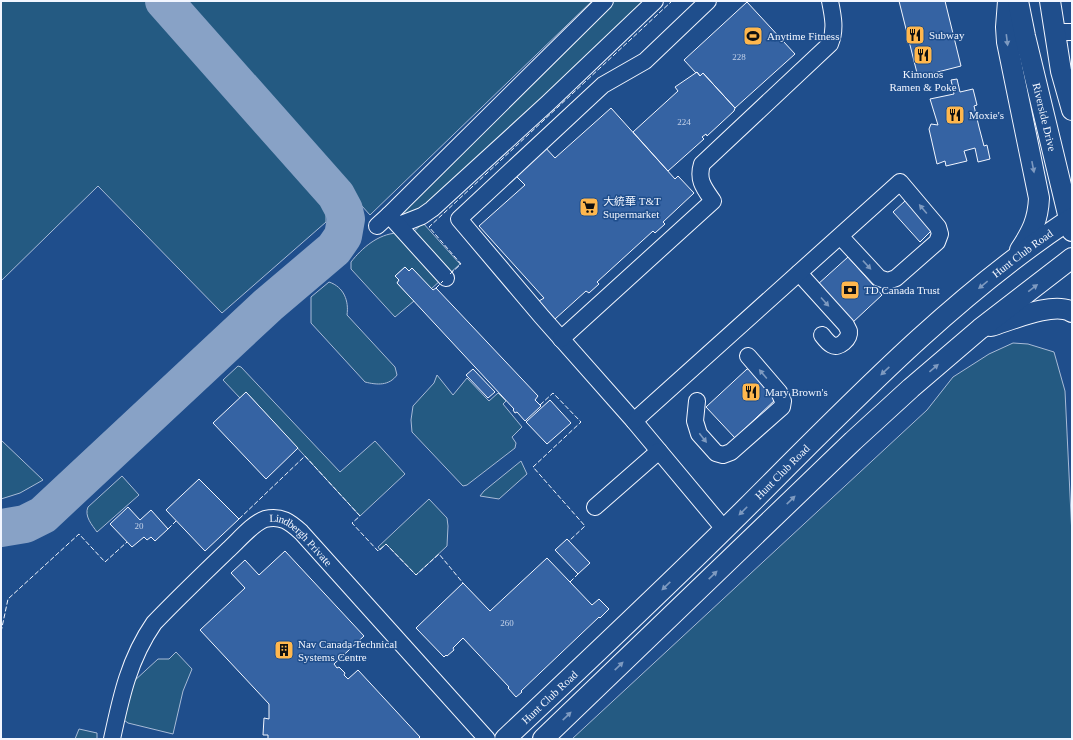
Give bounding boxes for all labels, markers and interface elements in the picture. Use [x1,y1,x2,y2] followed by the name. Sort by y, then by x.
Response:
[904,24,926,46] restaurant icon: Subway
[742,25,764,47] sports icon: Anytime Fitness
[929,29,965,41] place label: Subway
[767,30,839,42] place label: Anytime Fitness
[1004,34,1010,46] one-way arrow
[912,44,934,66] restaurant icon: Kimonos Ramen & Poke
[732,52,746,62] house number: 228
[889,68,957,93] place label: Kimonos Ramen & Poke
[1030,82,1059,153] street label: Riverside Drive
[944,104,966,126] restaurant icon: Moxie's
[969,109,1004,121] place label: Moxie's
[677,117,691,127] house number: 224
[1030,161,1036,173] one-way arrow
[603,195,661,220] place label: 大統華 T&T Supermarket
[578,196,600,218] supermarket icon: 大統華 T&T Supermarket
[918,204,927,215] one-way arrow
[990,227,1055,280] street label: Hunt Club Road
[862,260,871,270] one-way arrow
[839,279,861,301] bank icon: TD Canada Trust
[977,280,988,289] one-way arrow
[864,284,940,296] place label: TD Canada Trust
[1028,285,1038,293] one-way arrow
[820,297,830,307] one-way arrow
[929,363,940,372] one-way arrow
[880,366,891,375] one-way arrow
[759,368,768,379] one-way arrow
[740,381,762,403] restaurant icon: Mary Brown's
[765,386,828,398] place label: Mary Brown's
[699,432,707,443] one-way arrow
[752,442,812,502] street label: Hunt Club Road
[786,495,796,505] one-way arrow
[738,506,748,516] one-way arrow
[269,512,335,569] street label: Lindbergh Private
[135,521,144,531] house number: 20
[708,571,718,580] one-way arrow
[661,581,671,591] one-way arrow
[500,618,514,628] house number: 260
[298,638,397,663] place label: Nav Canada Technical Systems Centre
[273,639,295,661] building icon: Nav Canada Technical Systems Centre
[614,661,624,670] one-way arrow
[519,668,580,726] street label: Hunt Club Road
[562,711,572,721] one-way arrow

